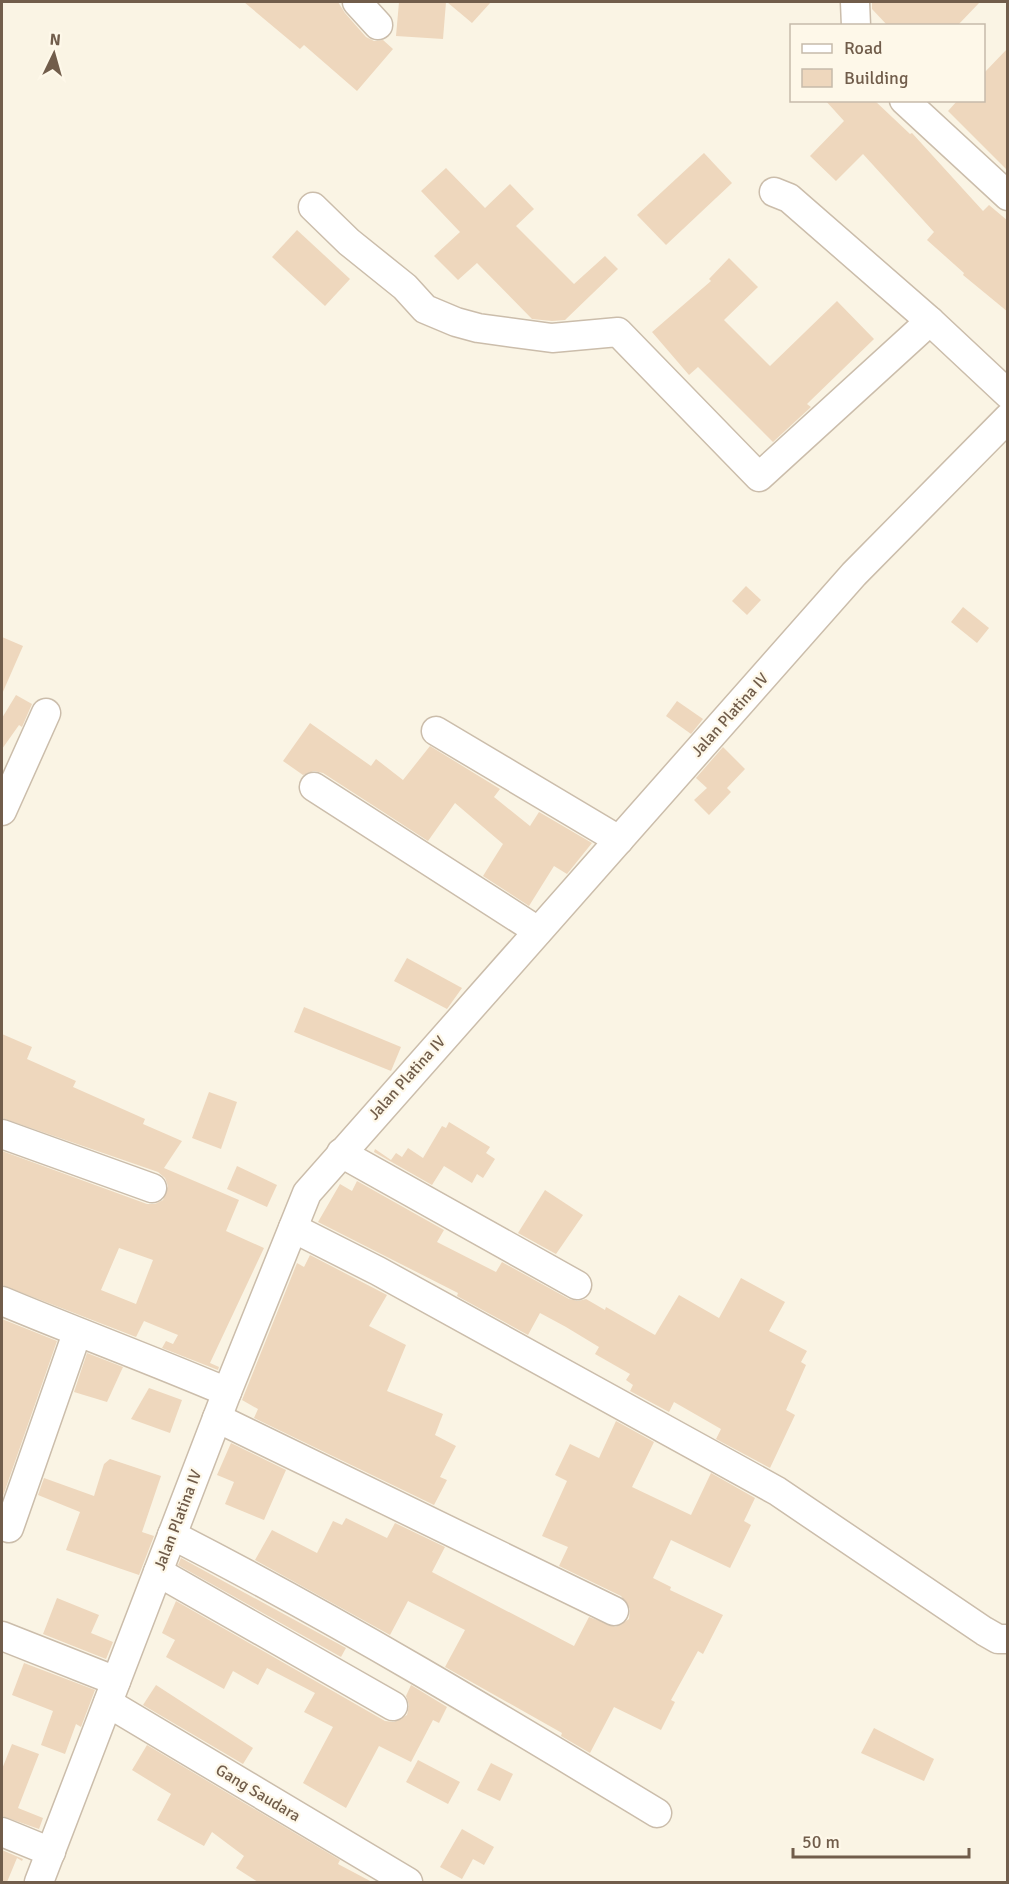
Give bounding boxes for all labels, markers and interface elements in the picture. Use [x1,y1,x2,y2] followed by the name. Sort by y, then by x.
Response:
[24,24,84,84] north arrow
[790,24,985,102] legend
[49,30,62,51] text: N
[844,37,883,59] text: Road
[844,67,908,89] text: Building
[687,669,773,761] street label: Jalan Platina IV
[364,1032,450,1124] street label: Jalan Platina IV
[150,1467,206,1573] street label: Jalan Platina IV
[212,1760,304,1826] street label: Gang Saudara
[793,1821,968,1859] scale bar
[802,1831,840,1853] text: 50 m

